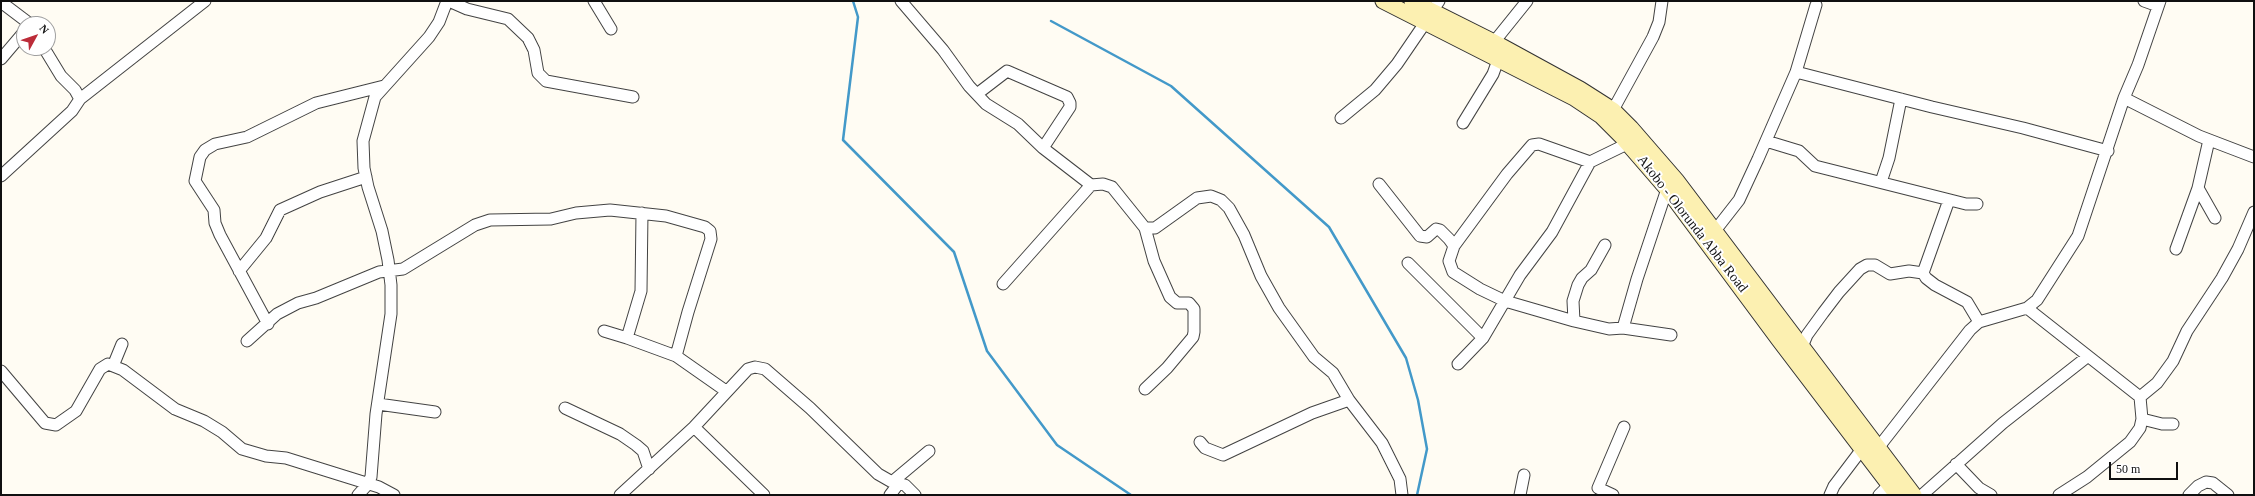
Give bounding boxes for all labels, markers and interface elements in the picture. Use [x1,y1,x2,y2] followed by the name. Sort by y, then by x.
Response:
[16,16,56,56] north arrow
[37,22,52,36] text: N
[1633,152,1751,296] street label: Akobo - Olorunda Abba Road
[2111,454,2180,480] scale bar
[2116,462,2140,476] text: 50 m

